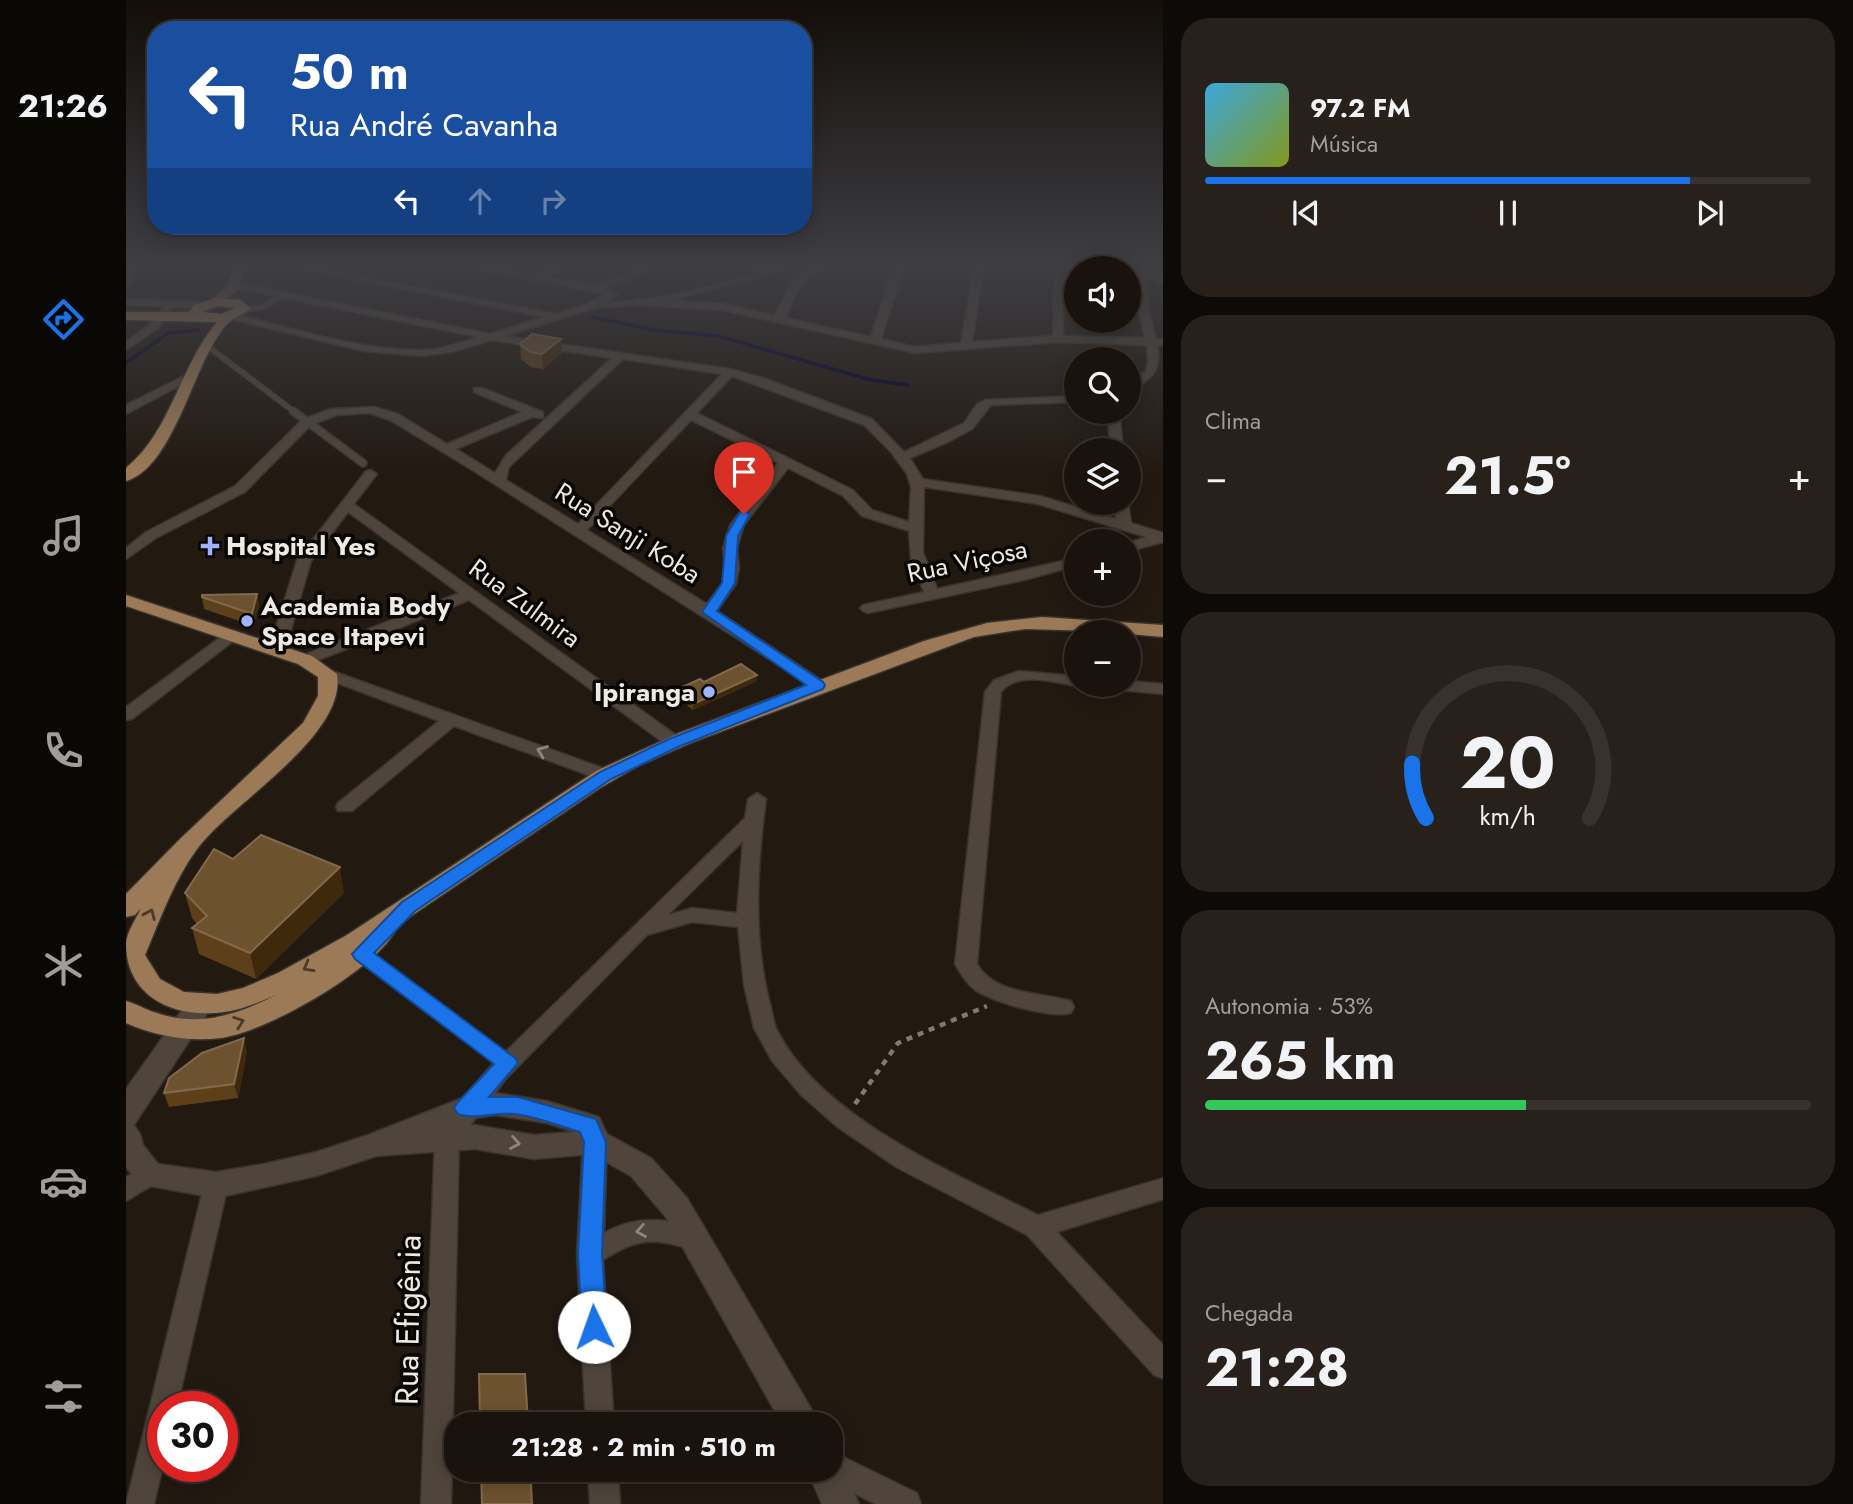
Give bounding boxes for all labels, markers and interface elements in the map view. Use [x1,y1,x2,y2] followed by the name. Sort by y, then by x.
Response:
[290,37,409,107] text: 50 m
[175,49,266,140] icon: left
[18,83,108,129] text: 21:26
[1310,89,1410,127] text: 97.2 FM
[290,102,558,148] text: Rua André Cavanha
[1310,127,1378,161] text: Música
[388,182,426,220] icon: left
[461,182,499,220] icon: ahead
[534,182,572,220] icon: right
[1287,194,1325,232] icon: previous
[1489,194,1527,232] icon: pause
[1691,194,1729,232] icon: next
[1064,256,1141,697] map controls
[1064,256,1141,333] button: sound
[39,295,88,344] icon: directions
[1064,347,1141,424] button: search
[1205,404,1261,438] text: Clima
[1064,438,1141,515] button: layers
[1444,438,1571,514] text: 21.5°
[714,442,774,514] pin
[1205,449,1227,504] text: −
[1788,449,1811,504] text: +
[725,453,763,491] icon: arrive
[548,473,708,593] street label: Rua Sanji Koba
[39,511,88,560] icon: music
[226,527,375,565] place label: Hospital Yes
[1064,529,1141,606] button: +
[903,530,1031,592] street label: Rua Viçosa
[200,536,220,556] marker: Hospital Yes
[461,549,589,657] street label: Rua Zulmira
[260,587,451,655] place label: Academia Body Space Itapevi
[239,613,255,629] marker: Academia Body Space Itapevi
[1064,620,1141,697] button: −
[594,673,695,711] place label: Ipiranga
[701,684,717,700] marker: Ipiranga
[1460,710,1556,815] text: 20
[39,726,88,775] icon: phone
[536,746,548,760] one-way arrow
[1480,798,1536,834] text: km/h
[142,909,156,921] one-way arrow
[39,941,88,990] icon: climate
[303,959,315,972] one-way arrow
[1205,989,1373,1023] text: Autonomia · 53%
[232,1017,244,1031] one-way arrow
[1205,1023,1396,1099] text: 265 km
[509,1135,521,1150] one-way arrow
[39,1157,88,1206] icon: car
[635,1223,647,1238] one-way arrow
[384,1235,432,1405] street label: Rua Efigênia
[557,1290,631,1364] position arrow
[1205,1296,1293,1330] text: Chegada
[1205,1330,1349,1406] text: 21:28
[39,1372,88,1421] icon: filters
[147,1391,238,1482] speed limit sign: 30
[511,1428,776,1466] text: 21:28 · 2 min · 510 m

